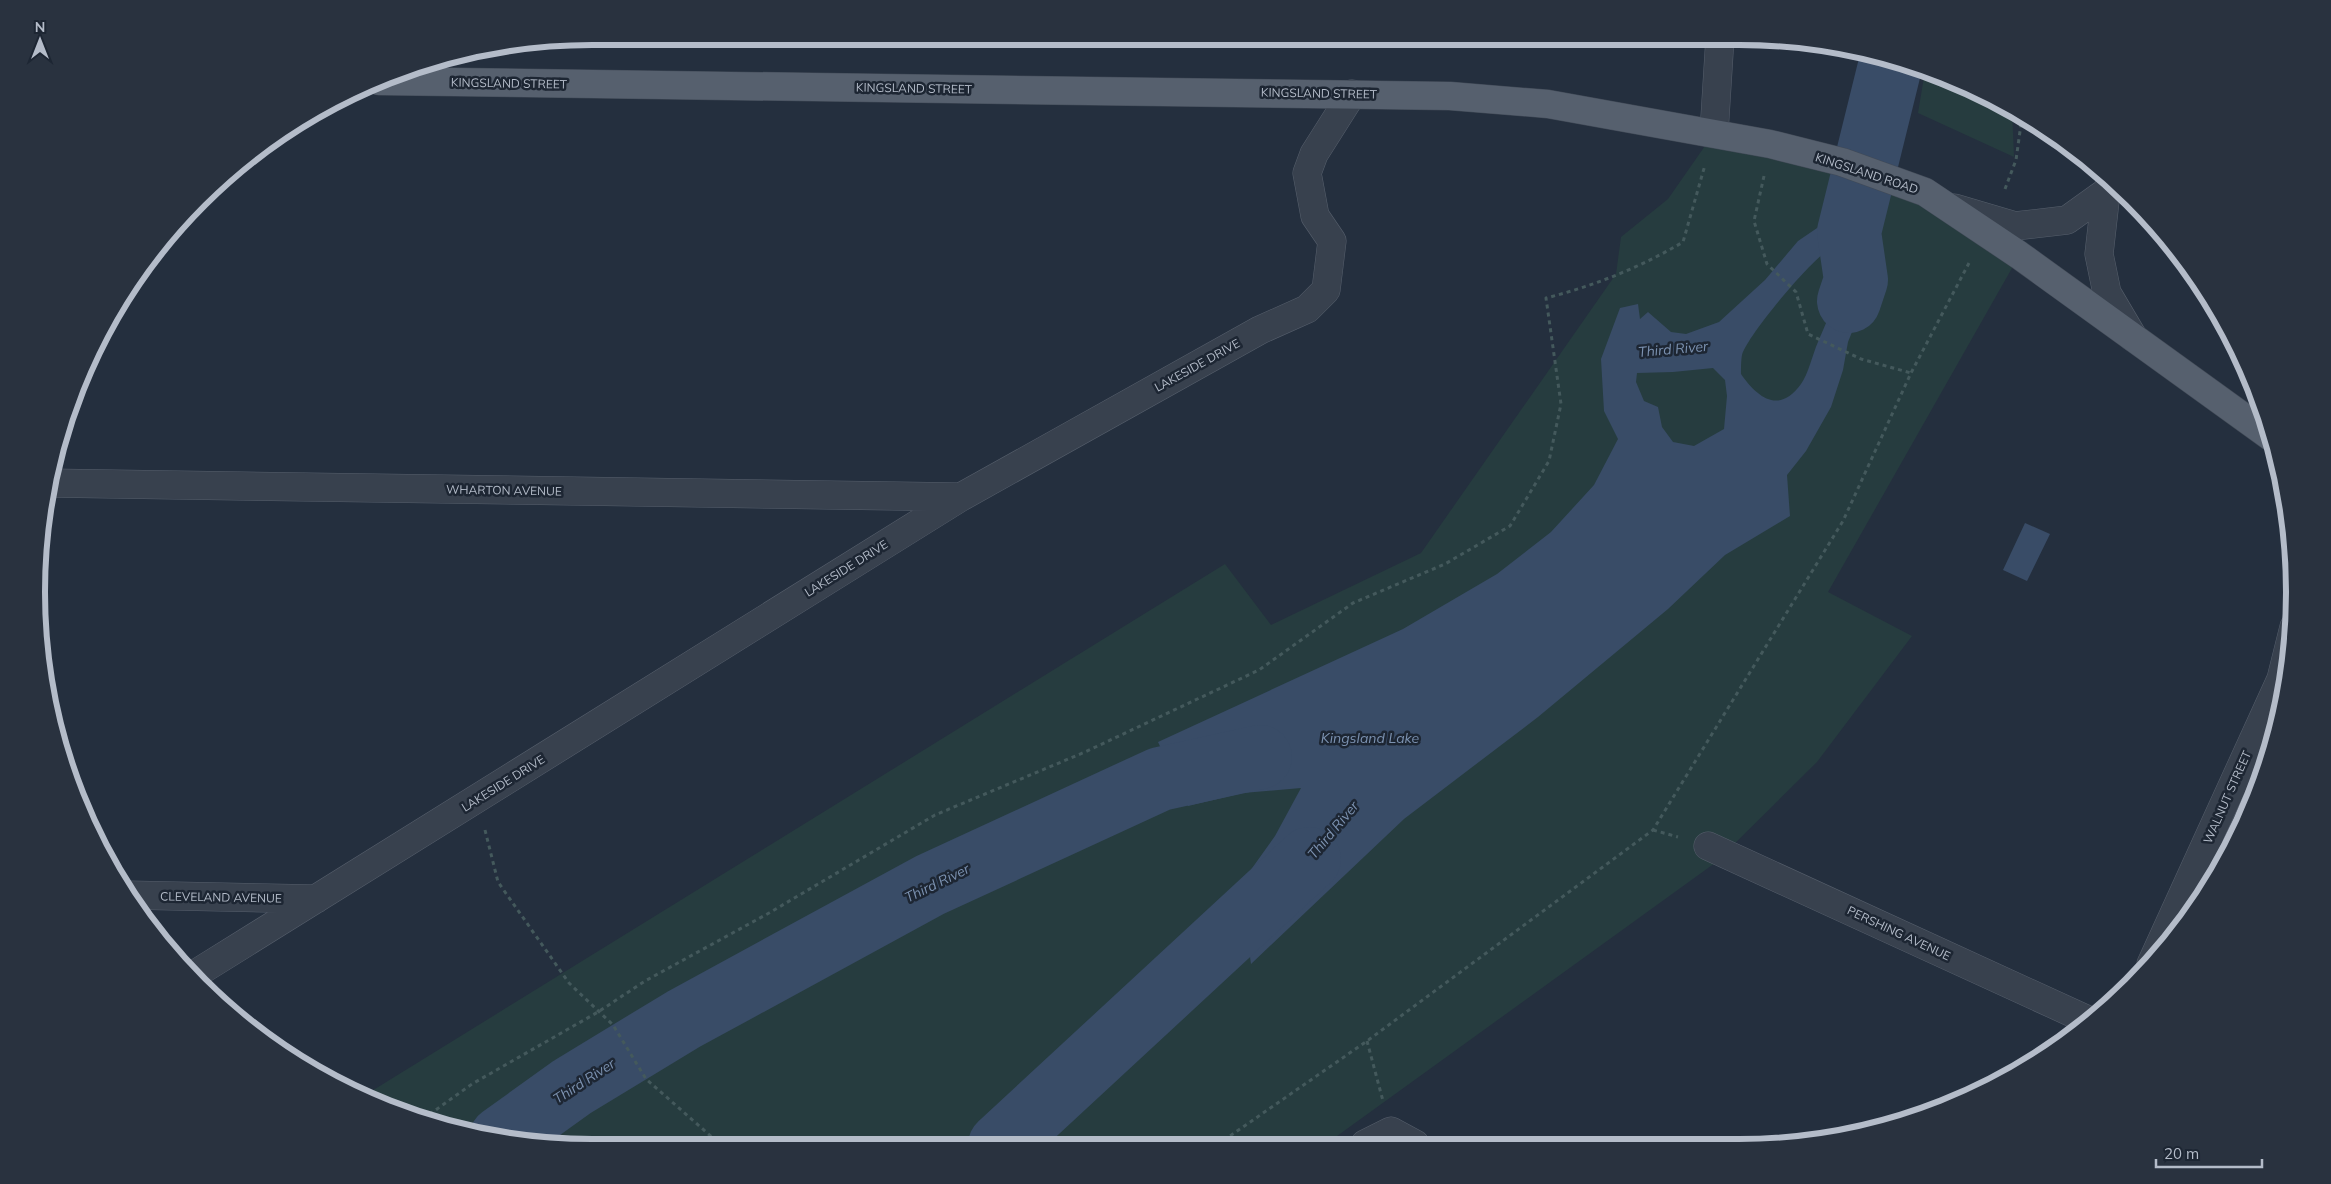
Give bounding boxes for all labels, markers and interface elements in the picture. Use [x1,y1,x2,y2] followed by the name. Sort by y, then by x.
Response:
[15,15,65,65] north arrow
[35,18,45,36] text: N
[451,74,568,92] street label: KINGSLAND STREET
[856,79,973,97] street label: KINGSLAND STREET
[1261,84,1378,102] street label: KINGSLAND STREET
[1814,149,1920,197] street label: KINGSLAND ROAD
[1152,335,1242,395] street label: LAKESIDE DRIVE
[1637,337,1710,361] water label: Third River
[446,481,562,499] street label: WHARTON AVENUE
[802,536,890,600] street label: LAKESIDE DRIVE
[1321,729,1420,747] water label: Kingsland Lake
[2200,747,2255,846] street label: WALNUT STREET
[459,751,547,815] street label: LAKESIDE DRIVE
[1304,797,1363,863] water label: Third River
[902,859,973,906] water label: Third River
[160,888,282,906] street label: CLEVELAND AVENUE
[1845,902,1953,964] street label: PERSHING AVENUE
[550,1054,619,1108] water label: Third River
[2156,1136,2262,1168] scale bar
[2164,1144,2199,1163] text: 20 m

